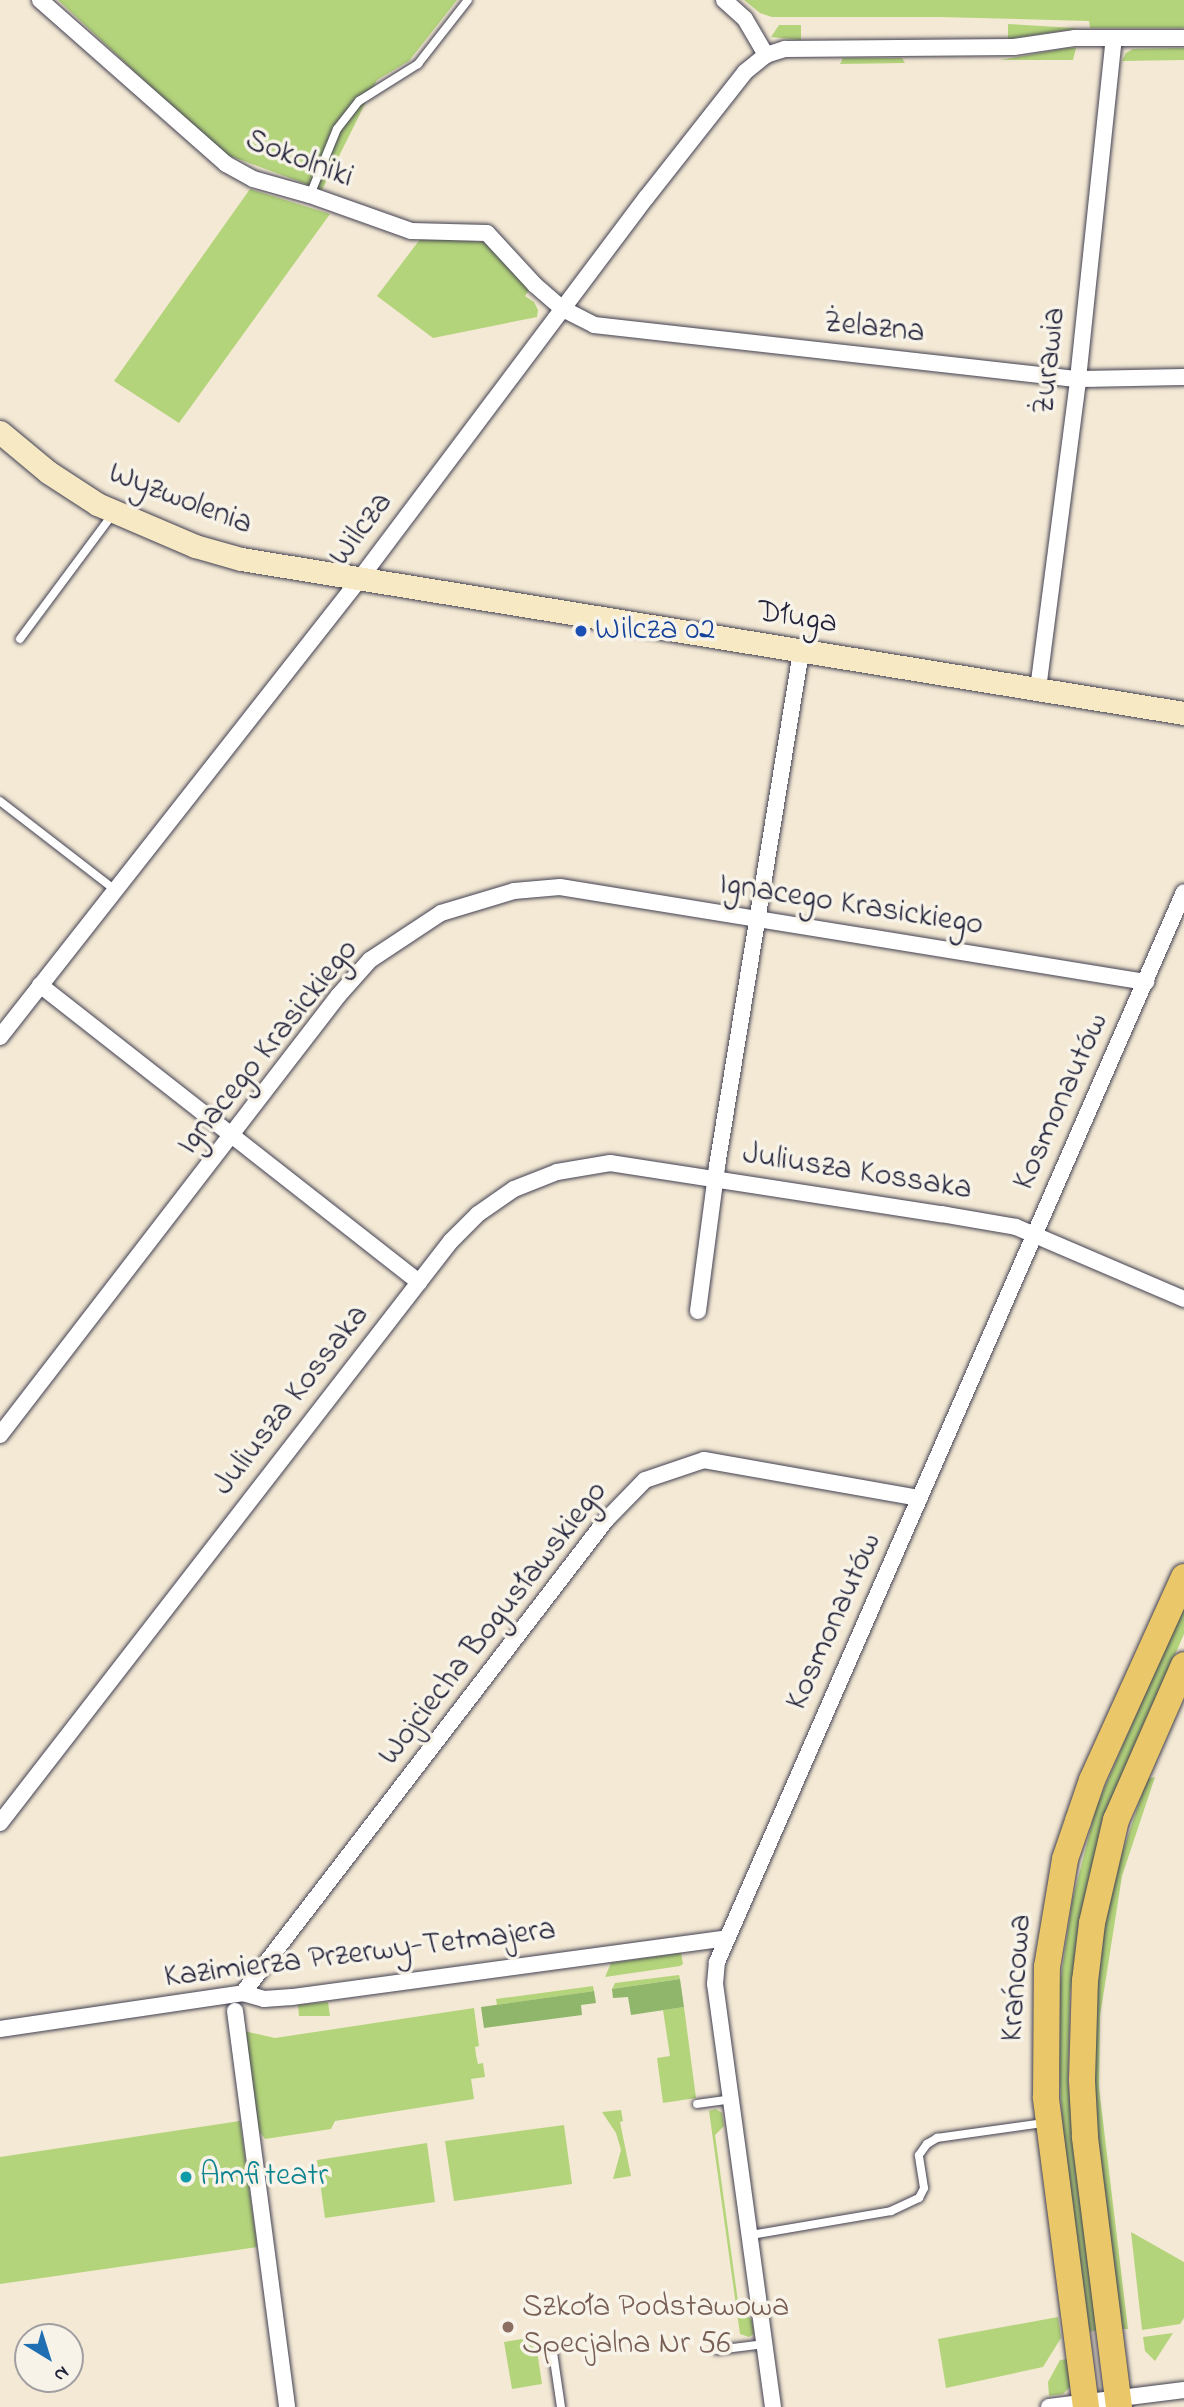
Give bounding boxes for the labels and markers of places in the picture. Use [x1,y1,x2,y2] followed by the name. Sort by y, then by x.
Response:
[595,612,715,650] place label: Wilcza 02
[573,623,589,639] marker: Wilcza 02
[200,2158,328,2196] place label: Amfiteatr
[178,2169,194,2185] marker: Amfiteatr
[522,2290,789,2365] place label: Szkoła Podstawowa Specjalna Nr 56
[500,2319,516,2335] marker: Szkoła Podstawowa Specjalna Nr 56

